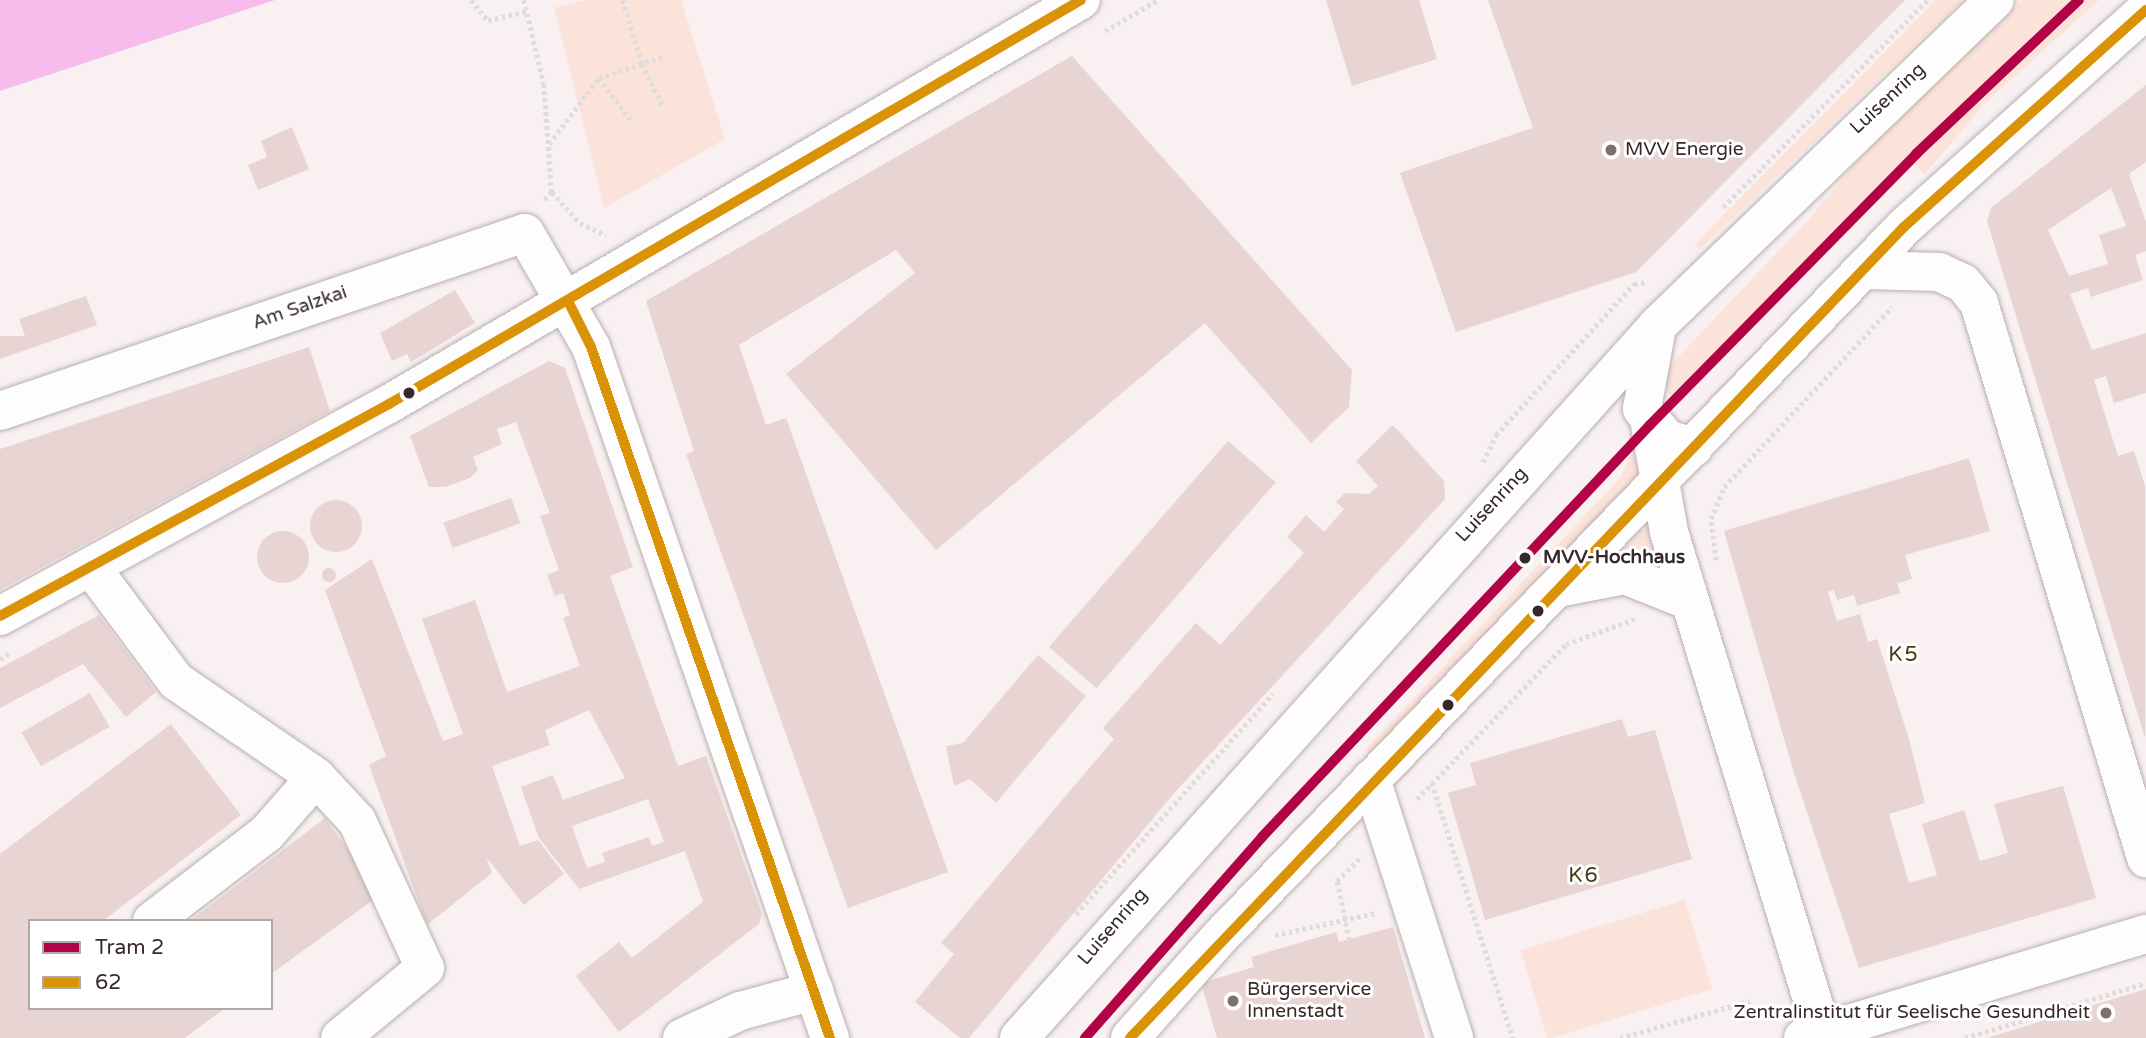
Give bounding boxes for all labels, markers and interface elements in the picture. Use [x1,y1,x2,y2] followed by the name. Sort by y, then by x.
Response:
[1846,59,1930,139] street label: Luisenring
[1625,139,1743,161] place label: MVV Energie
[1603,142,1619,158] marker: MVV Energie
[250,281,350,335] street label: Am Salzkai
[402,386,416,400] unlabelled marker
[1452,463,1532,547] street label: Luisenring
[1513,546,1537,570] marker: MVV-Hochhaus
[1543,547,1685,569] place label: MVV-Hochhaus
[1531,604,1545,618] unlabelled marker
[1889,642,1919,668] district label: K5
[1441,698,1455,712] unlabelled marker
[1569,863,1599,889] district label: K6
[1073,884,1153,970] street label: Luisenring
[28,919,273,1010] legend
[95,935,164,960] text: Tram 2
[95,970,121,995] text: 62
[1247,979,1371,1023] place label: Bürgerservice Innenstadt
[1225,993,1241,1009] marker: Bürgerservice Innenstadt
[1734,1002,2090,1024] place label: Zentralinstitut für Seelische Gesundheit
[2096,1003,2116,1023] marker: Zentralinstitut für Seelische Gesundheit

